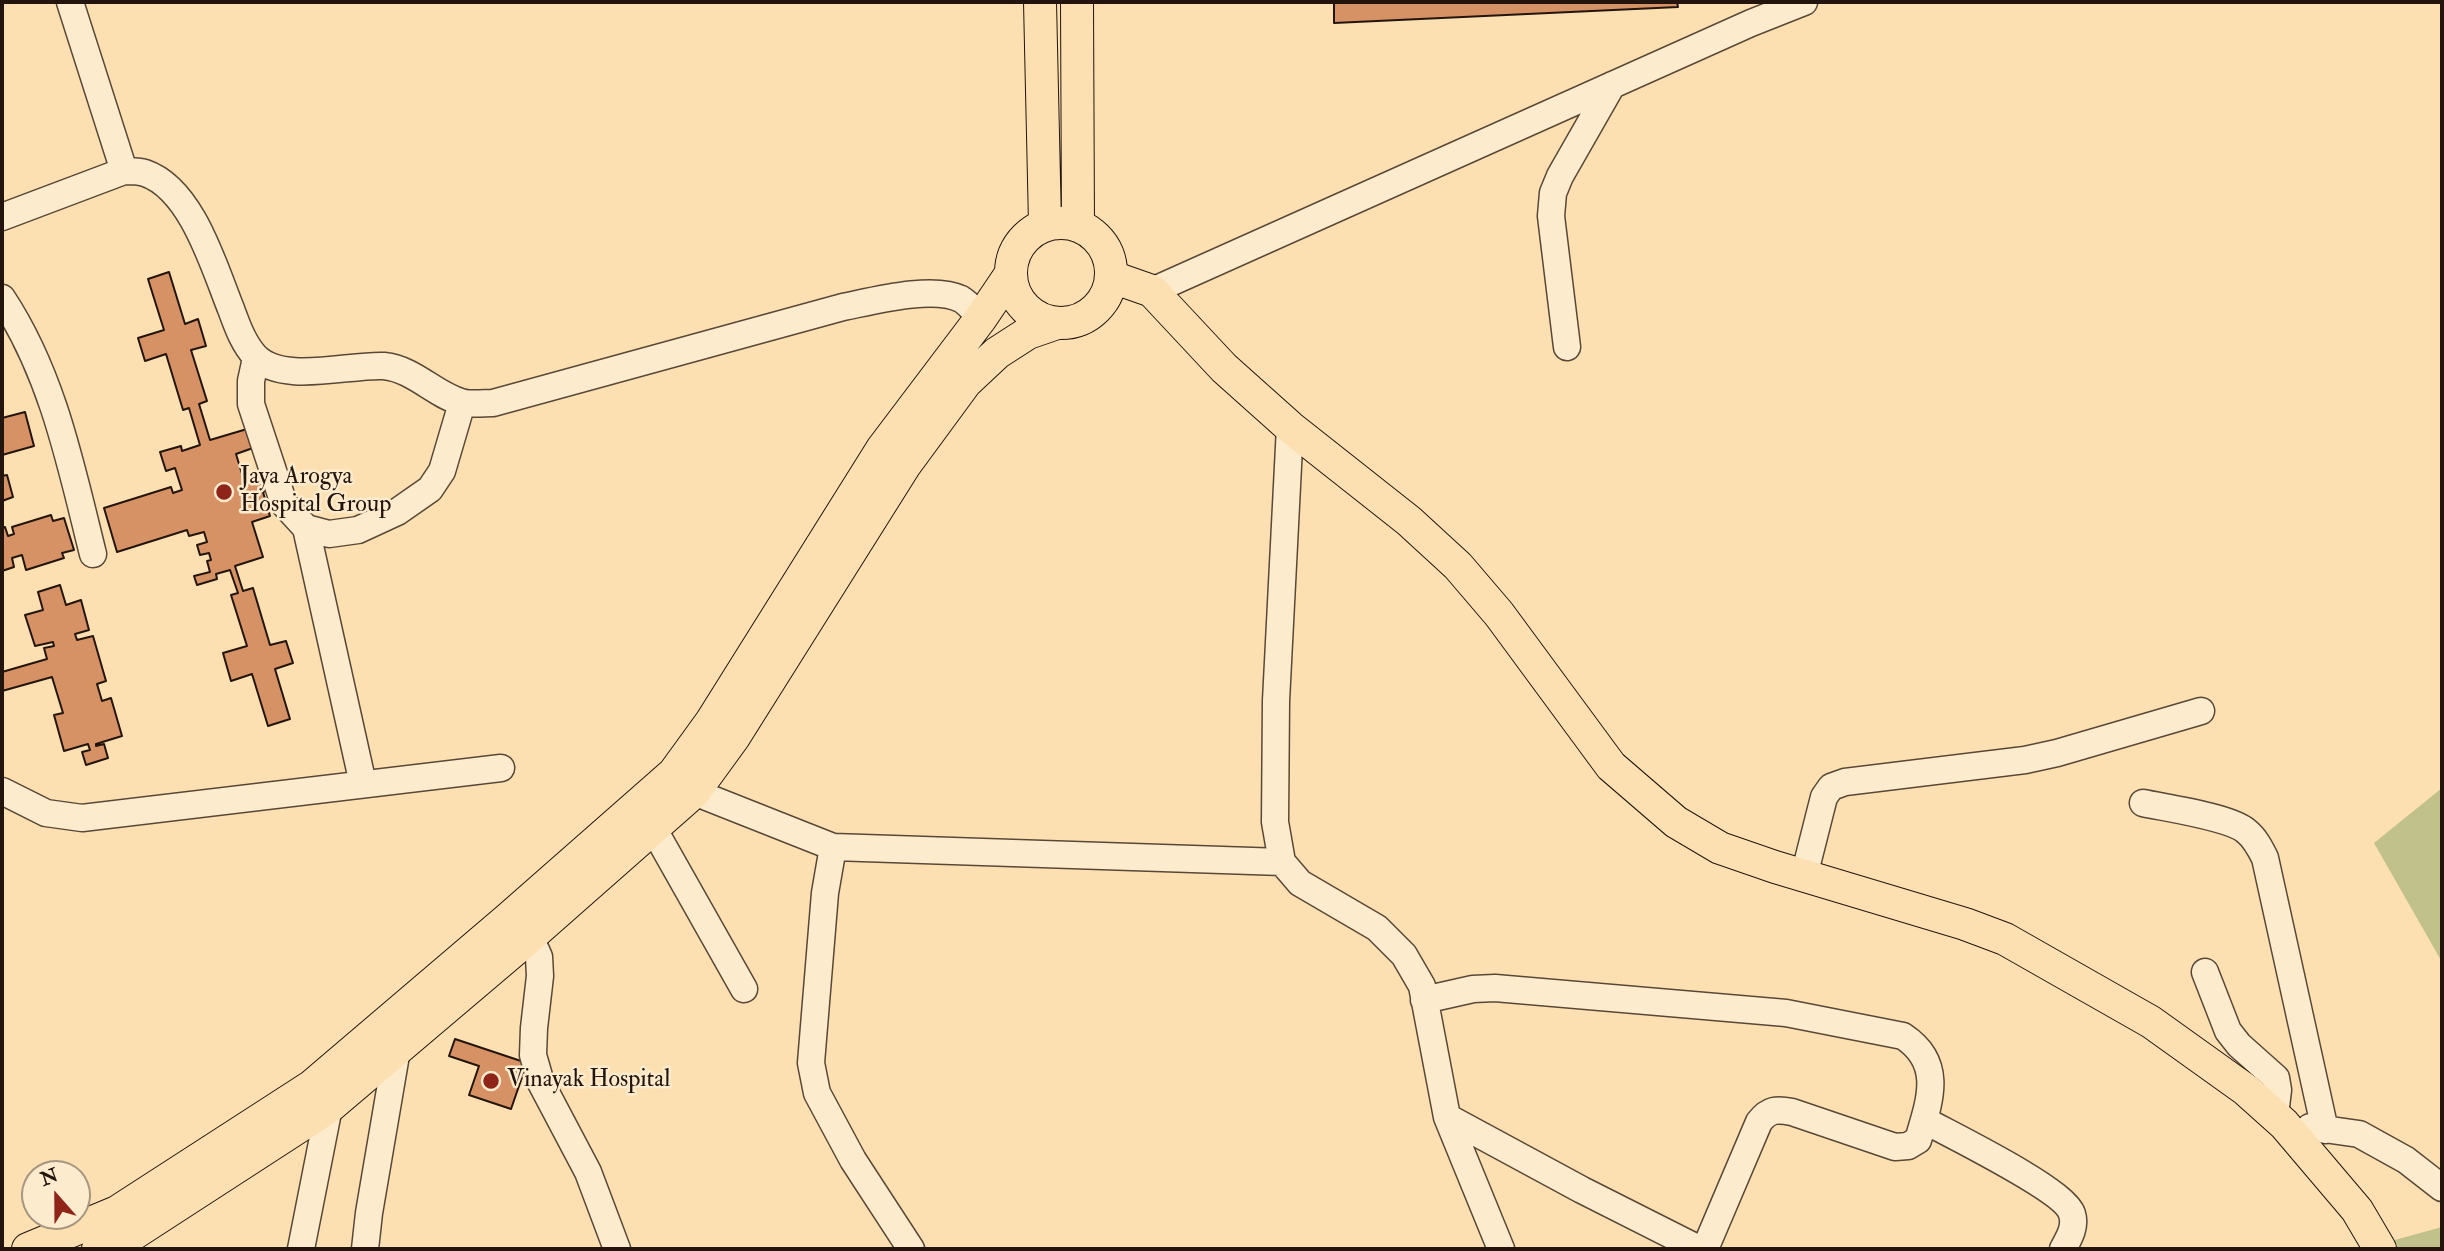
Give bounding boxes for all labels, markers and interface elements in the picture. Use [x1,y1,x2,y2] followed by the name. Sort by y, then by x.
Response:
[240,464,391,520] place label: Jaya Arogya Hospital Group
[214,482,234,502] marker: Jaya Arogya Hospital Group
[507,1067,670,1095] place label: Vinayak Hospital
[481,1071,501,1091] marker: Vinayak Hospital
[21,1160,91,1230] north arrow
[37,1163,61,1192] text: N

